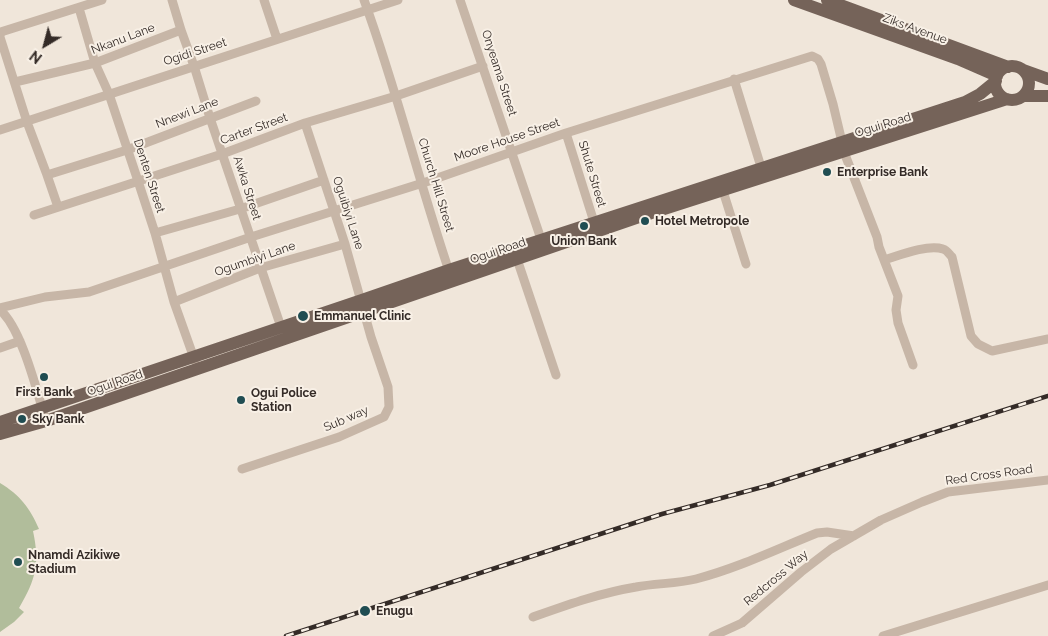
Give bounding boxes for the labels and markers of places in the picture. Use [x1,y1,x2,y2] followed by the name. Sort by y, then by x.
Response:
[837,165,928,179] place label: Enterprise Bank
[821,166,833,178] marker: Enterprise Bank
[655,214,749,228] place label: Hotel Metropole
[639,215,651,227] marker: Hotel Metropole
[578,220,590,232] marker: Union Bank
[551,234,617,248] place label: Union Bank
[296,309,310,323] marker: Emmanuel Clinic
[314,309,411,323] place label: Emmanuel Clinic
[38,371,50,383] marker: First Bank
[16,385,72,399] place label: First Bank
[251,386,316,414] place label: Ogui Police Station
[235,394,247,406] marker: Ogui Police Station
[32,412,84,426] place label: Sky Bank
[16,413,28,425] marker: Sky Bank
[28,548,120,576] place label: Nnamdi Azikiwe Stadium
[12,556,24,568] marker: Nnamdi Azikiwe Stadium
[358,604,372,618] marker: Enugu
[376,604,413,618] place label: Enugu

